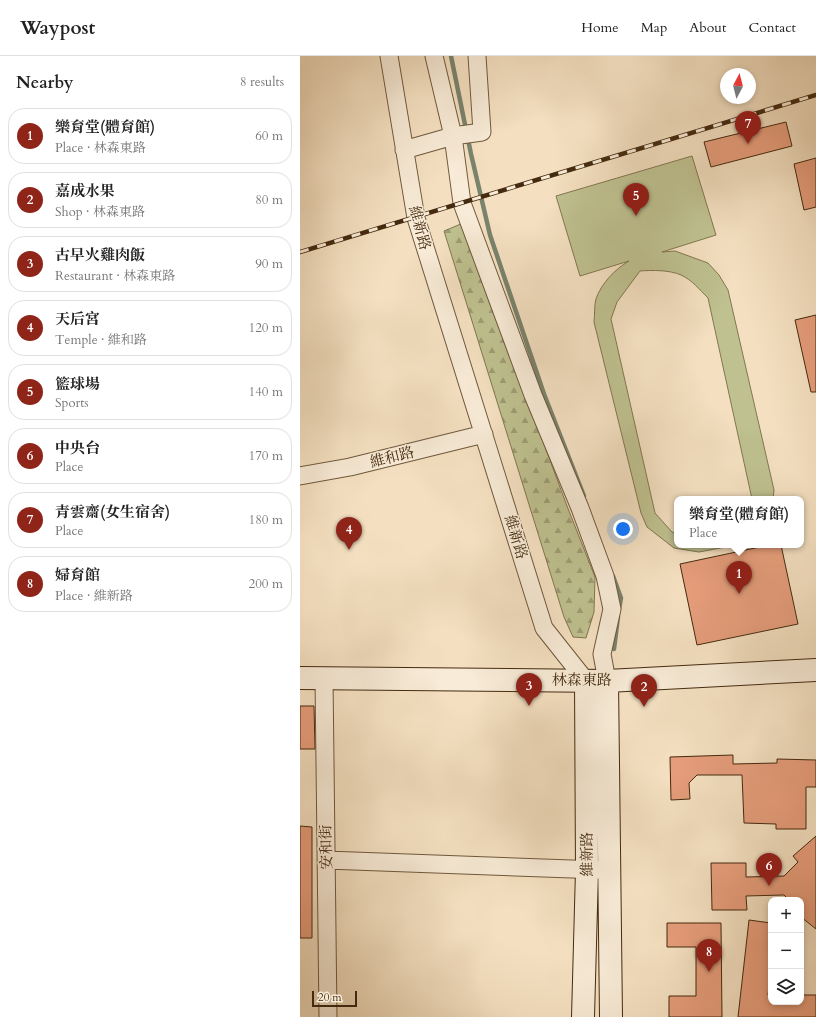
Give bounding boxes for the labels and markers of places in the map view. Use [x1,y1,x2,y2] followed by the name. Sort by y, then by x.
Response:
[735,111,761,144] pin: 7
[623,183,649,216] pin: 5
[336,517,362,550] pin: 4
[726,561,752,594] pin: 1
[516,673,542,706] pin: 3
[631,674,657,707] pin: 2
[756,853,782,886] pin: 6
[696,939,722,972] pin: 8

